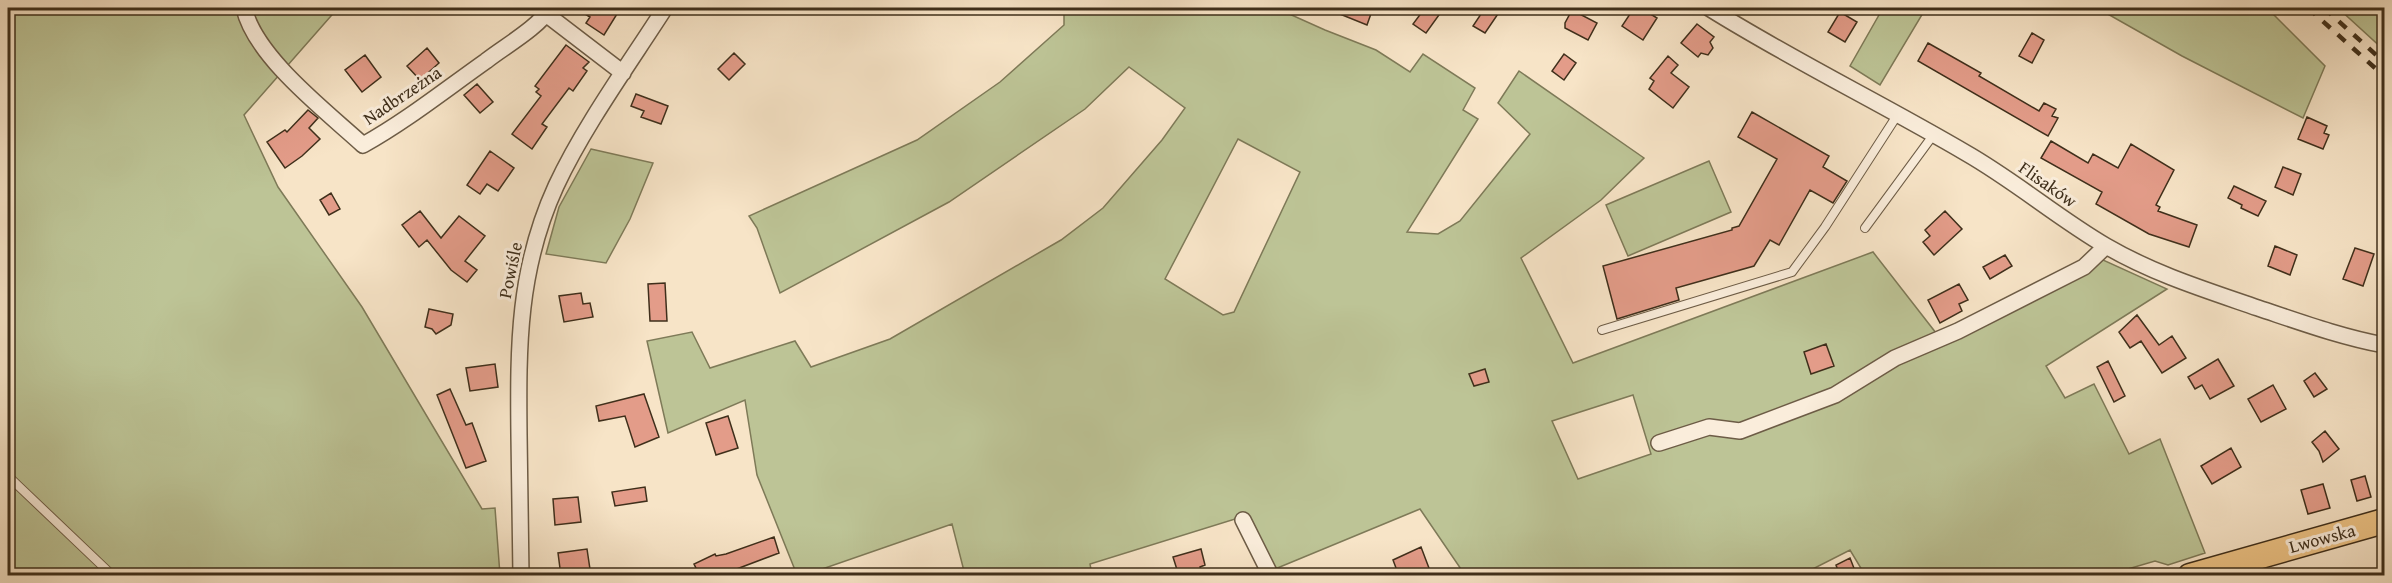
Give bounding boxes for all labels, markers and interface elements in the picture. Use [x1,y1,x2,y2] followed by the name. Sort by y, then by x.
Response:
[357,59,447,131] street label: Nadbrzeżna
[2013,154,2083,214] street label: Flisaków
[491,239,529,301] street label: Powiśle
[2286,516,2359,560] street label: Lwowska

